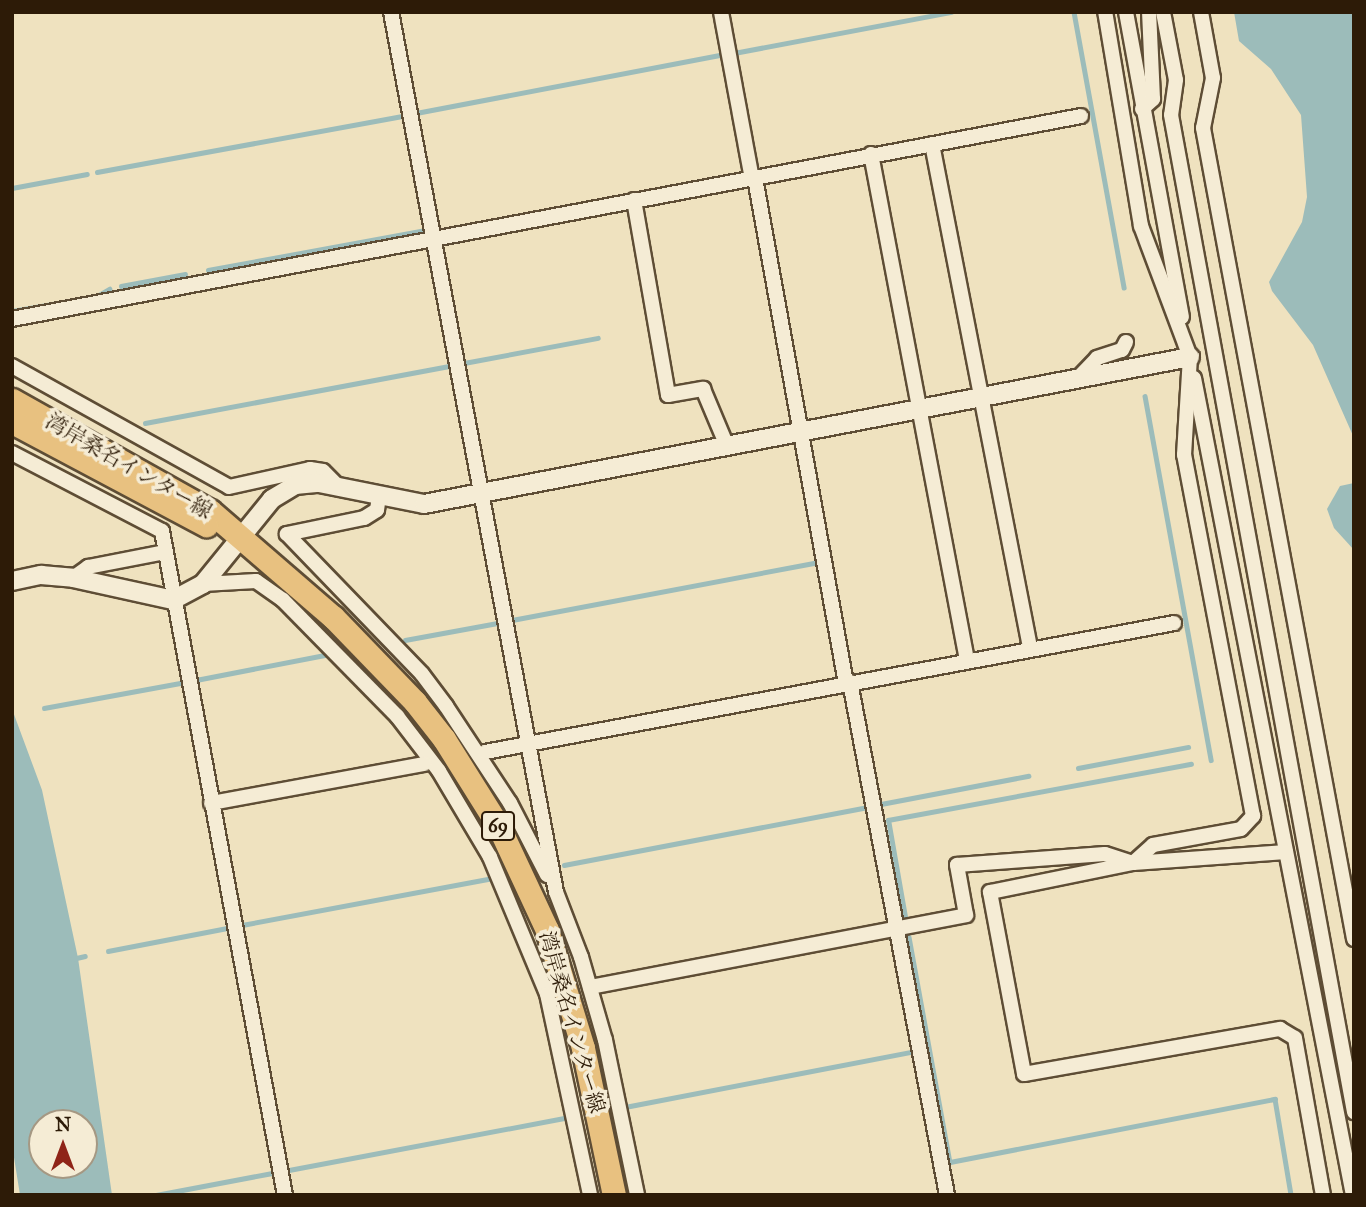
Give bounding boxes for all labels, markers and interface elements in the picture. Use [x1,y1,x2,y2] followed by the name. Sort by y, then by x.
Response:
[41,408,217,524] street label: 湾岸桑名インター線
[480,810,516,842] road number: 69
[534,928,610,1116] street label: 湾岸桑名インター線
[28,1109,98,1179] north arrow
[55,1113,71,1136] text: N

